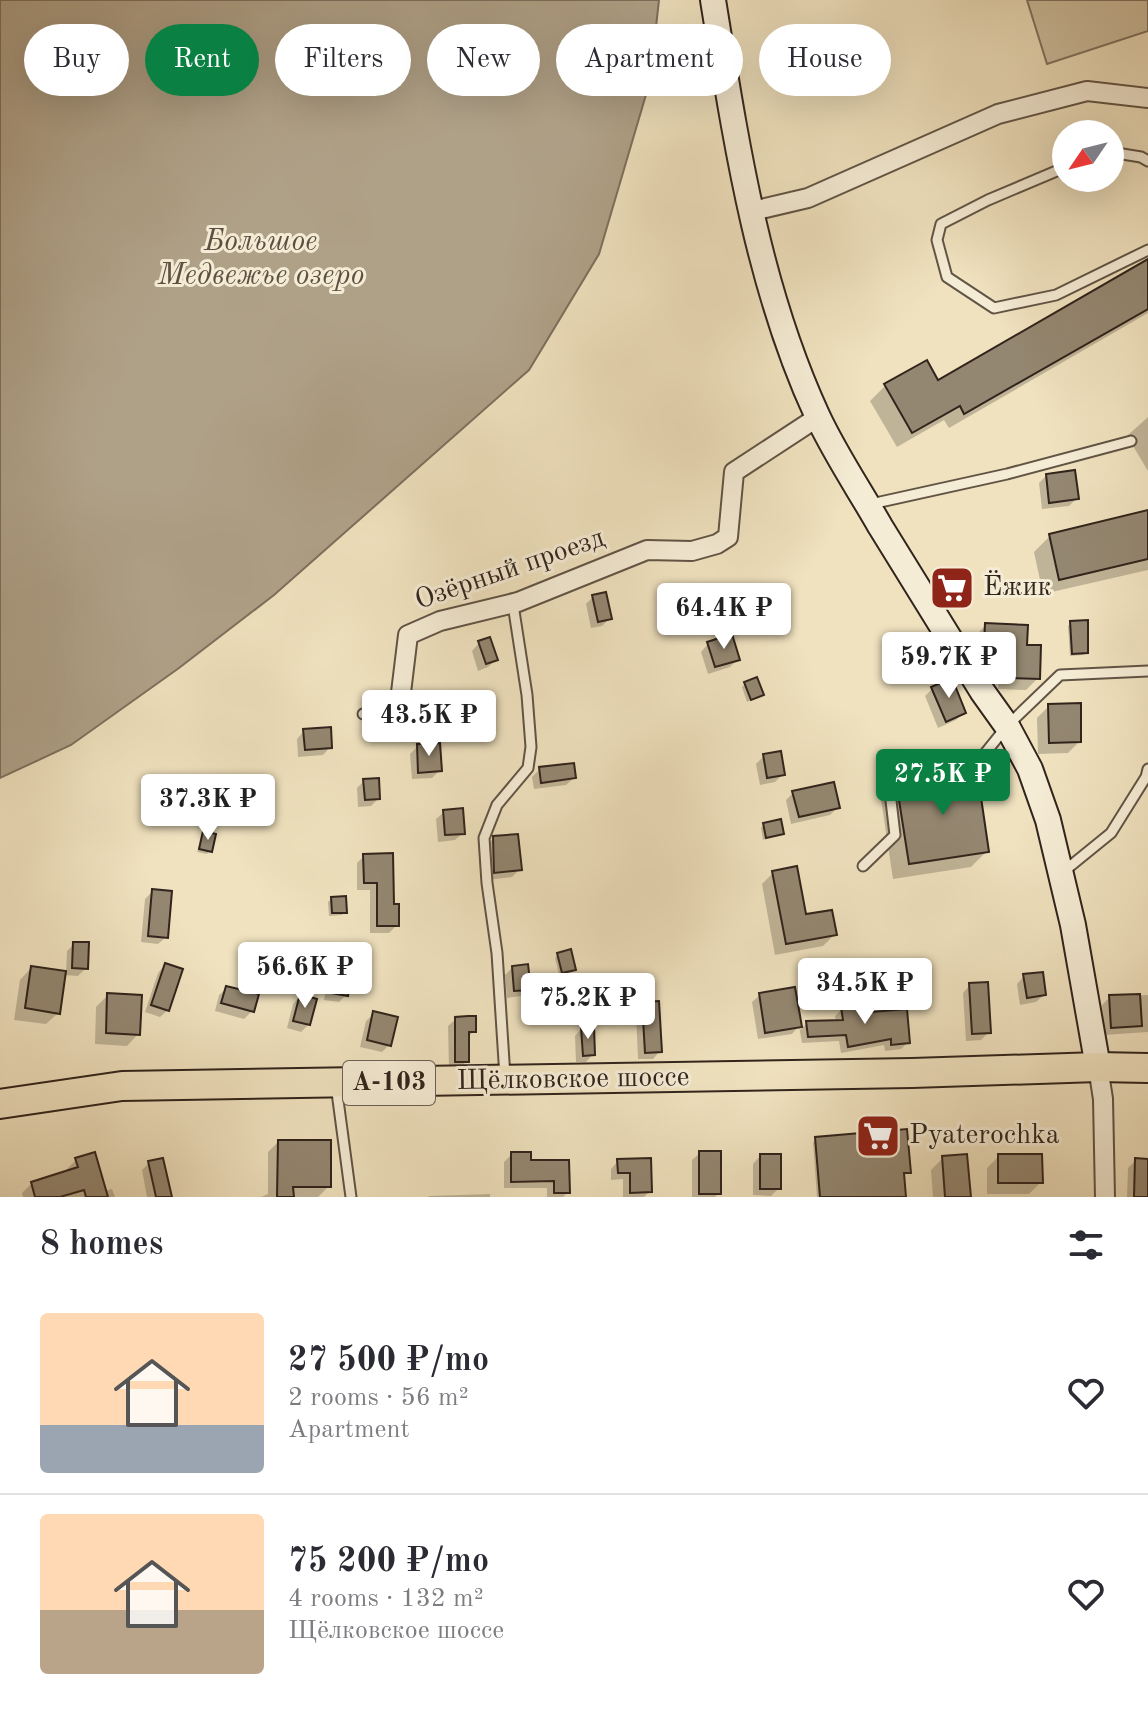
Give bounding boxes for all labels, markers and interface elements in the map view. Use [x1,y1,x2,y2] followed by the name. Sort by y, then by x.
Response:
[24,24,129,96] chip: Buy
[145,24,259,96] chip: Rent
[275,24,411,96] chip: Filters
[427,24,540,96] chip: New
[556,24,743,96] chip: Apartment
[759,24,891,96] chip: House
[1052,120,1124,192] north arrow
[1052,120,1124,192] map controls
[157,227,364,291] water label: Большое Медвежье озеро
[412,524,609,616] street label: Озёрный проезд
[928,564,976,612] supermarket icon: Ёжик
[983,570,1052,602] place label: Ёжик
[650,583,798,651] pin: 64.4K ₽
[675,596,773,622] text: 64.4K ₽
[875,632,1023,700] pin: 59.7K ₽
[900,645,998,671] text: 59.7K ₽
[355,690,503,758] pin: 43.5K ₽
[380,703,478,729] text: 43.5K ₽
[869,749,1017,817] pin: 27.5K ₽
[894,762,992,788] text: 27.5K ₽
[134,774,282,842] pin: 37.3K ₽
[159,787,257,813] text: 37.3K ₽
[231,942,379,1010] pin: 56.6K ₽
[256,955,354,981] text: 56.6K ₽
[791,958,939,1026] pin: 34.5K ₽
[816,971,914,997] text: 34.5K ₽
[514,973,662,1041] pin: 75.2K ₽
[539,986,637,1012] text: 75.2K ₽
[343,1061,435,1105] road number: А-103
[456,1064,690,1096] street label: Щёлковское шоссе
[854,1112,902,1160] supermarket icon: Pyaterochka
[909,1122,1060,1150] place label: Pyaterochka
[1064,1223,1108,1267] icon: filters
[40,1228,163,1262] text: 8 homes
[288,1344,489,1378] text: 27 500 ₽/mo
[104,1345,200,1441] icon: home
[1064,1371,1108,1415] icon: heart
[288,1385,469,1411] text: 2 rooms · 56 m²
[288,1417,410,1443] text: Apartment
[288,1545,489,1579] text: 75 200 ₽/mo
[104,1546,200,1642] icon: home
[1064,1572,1108,1616] icon: heart
[288,1586,484,1612] text: 4 rooms · 132 m²
[288,1618,504,1644] text: Щёлковское шоссе

